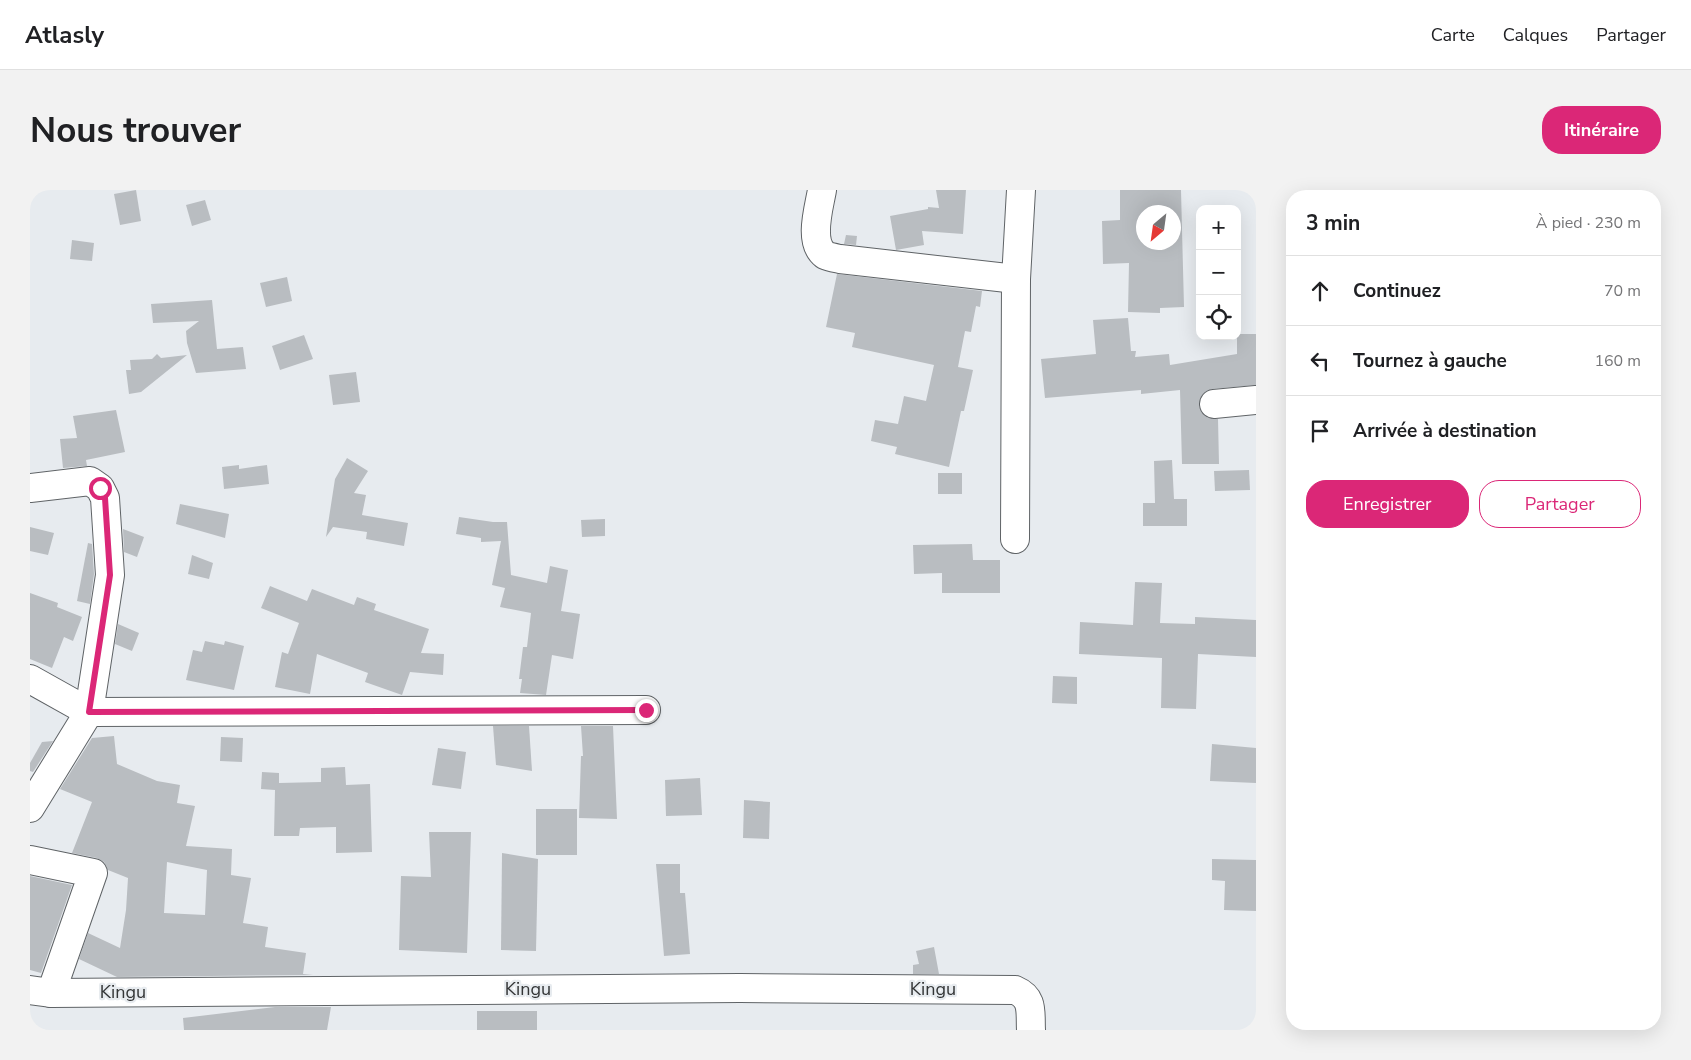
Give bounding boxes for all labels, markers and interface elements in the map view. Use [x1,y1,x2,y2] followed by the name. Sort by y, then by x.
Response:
[25,19,104,51] text: Atlasly
[1431,23,1475,47] text: Carte
[1503,23,1568,47] text: Calques
[1596,23,1666,47] text: Partager
[1542,106,1661,154] button: Itinéraire
[30,107,241,154] text: Nous trouver
[1136,205,1181,250] north arrow
[1196,205,1241,340] map controls
[1196,205,1241,250] button: +
[1306,209,1360,237] text: 3 min
[1536,212,1641,234] text: À pied · 230 m
[1196,250,1241,295] button: −
[1306,277,1334,305] icon: ahead
[1353,278,1441,304] text: Continuez
[1604,280,1641,302] text: 70 m
[1196,295,1241,340] button: locate
[1306,347,1334,375] icon: left
[1353,348,1507,374] text: Tournez à gauche
[1594,350,1641,372] text: 160 m
[1306,417,1334,445] icon: arrive
[1353,418,1537,444] text: Arrivée à destination
[89,477,112,500] route start
[1306,480,1469,528] button: Enregistrer
[1479,480,1641,528] button: Partager
[635,699,658,722] route end
[505,977,551,1001] street label: Kingu
[910,977,956,1001] street label: Kingu
[100,980,146,1004] street label: Kingu

